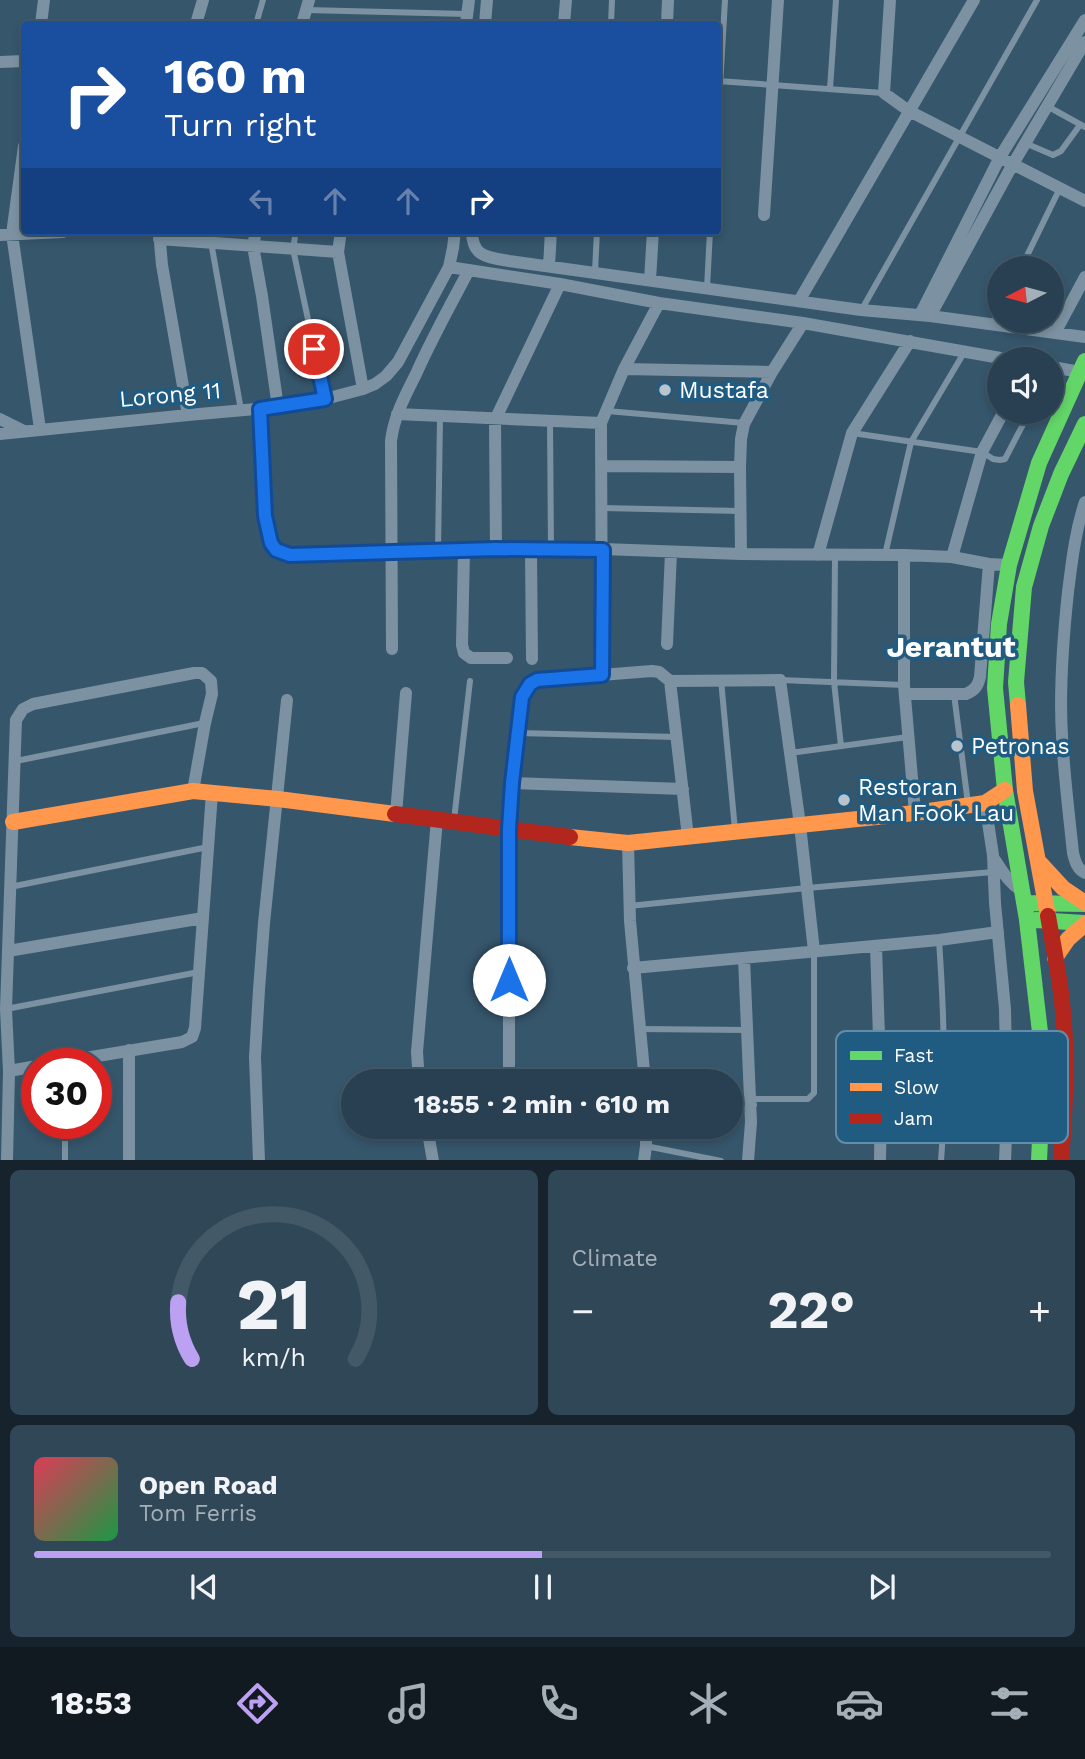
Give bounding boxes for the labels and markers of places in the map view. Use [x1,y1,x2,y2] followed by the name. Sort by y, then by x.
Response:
[284,319,344,379] pin
[679,377,769,404] place label: Mustafa
[657,382,673,398] marker: Mustafa
[971,733,1070,760] place label: Petronas
[949,738,965,754] marker: Petronas
[858,774,1014,827] place label: Restoran Man Fook Lau
[836,792,852,808] marker: Restoran Man Fook Lau

